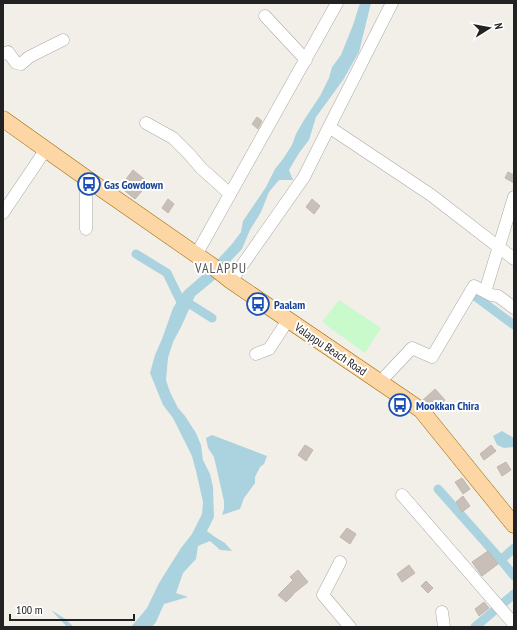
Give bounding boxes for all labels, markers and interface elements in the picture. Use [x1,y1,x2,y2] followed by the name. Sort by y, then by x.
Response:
[469,8,509,48] north arrow
[491,22,506,30] text: N
[76,171,102,197] bus stop icon: Gas Gowdown
[104,177,163,192] place label: Gas Gowdown
[194,259,247,277] district label: VALAPPU
[245,291,271,317] bus stop icon: Paalam
[274,297,305,312] place label: Paalam
[291,319,370,379] street label: Valappu Beach Road
[387,392,413,418] bus stop icon: Mookkan Chira
[416,398,479,413] place label: Mookkan Chira
[10,596,134,622] scale bar
[16,602,43,617] text: 100 m

